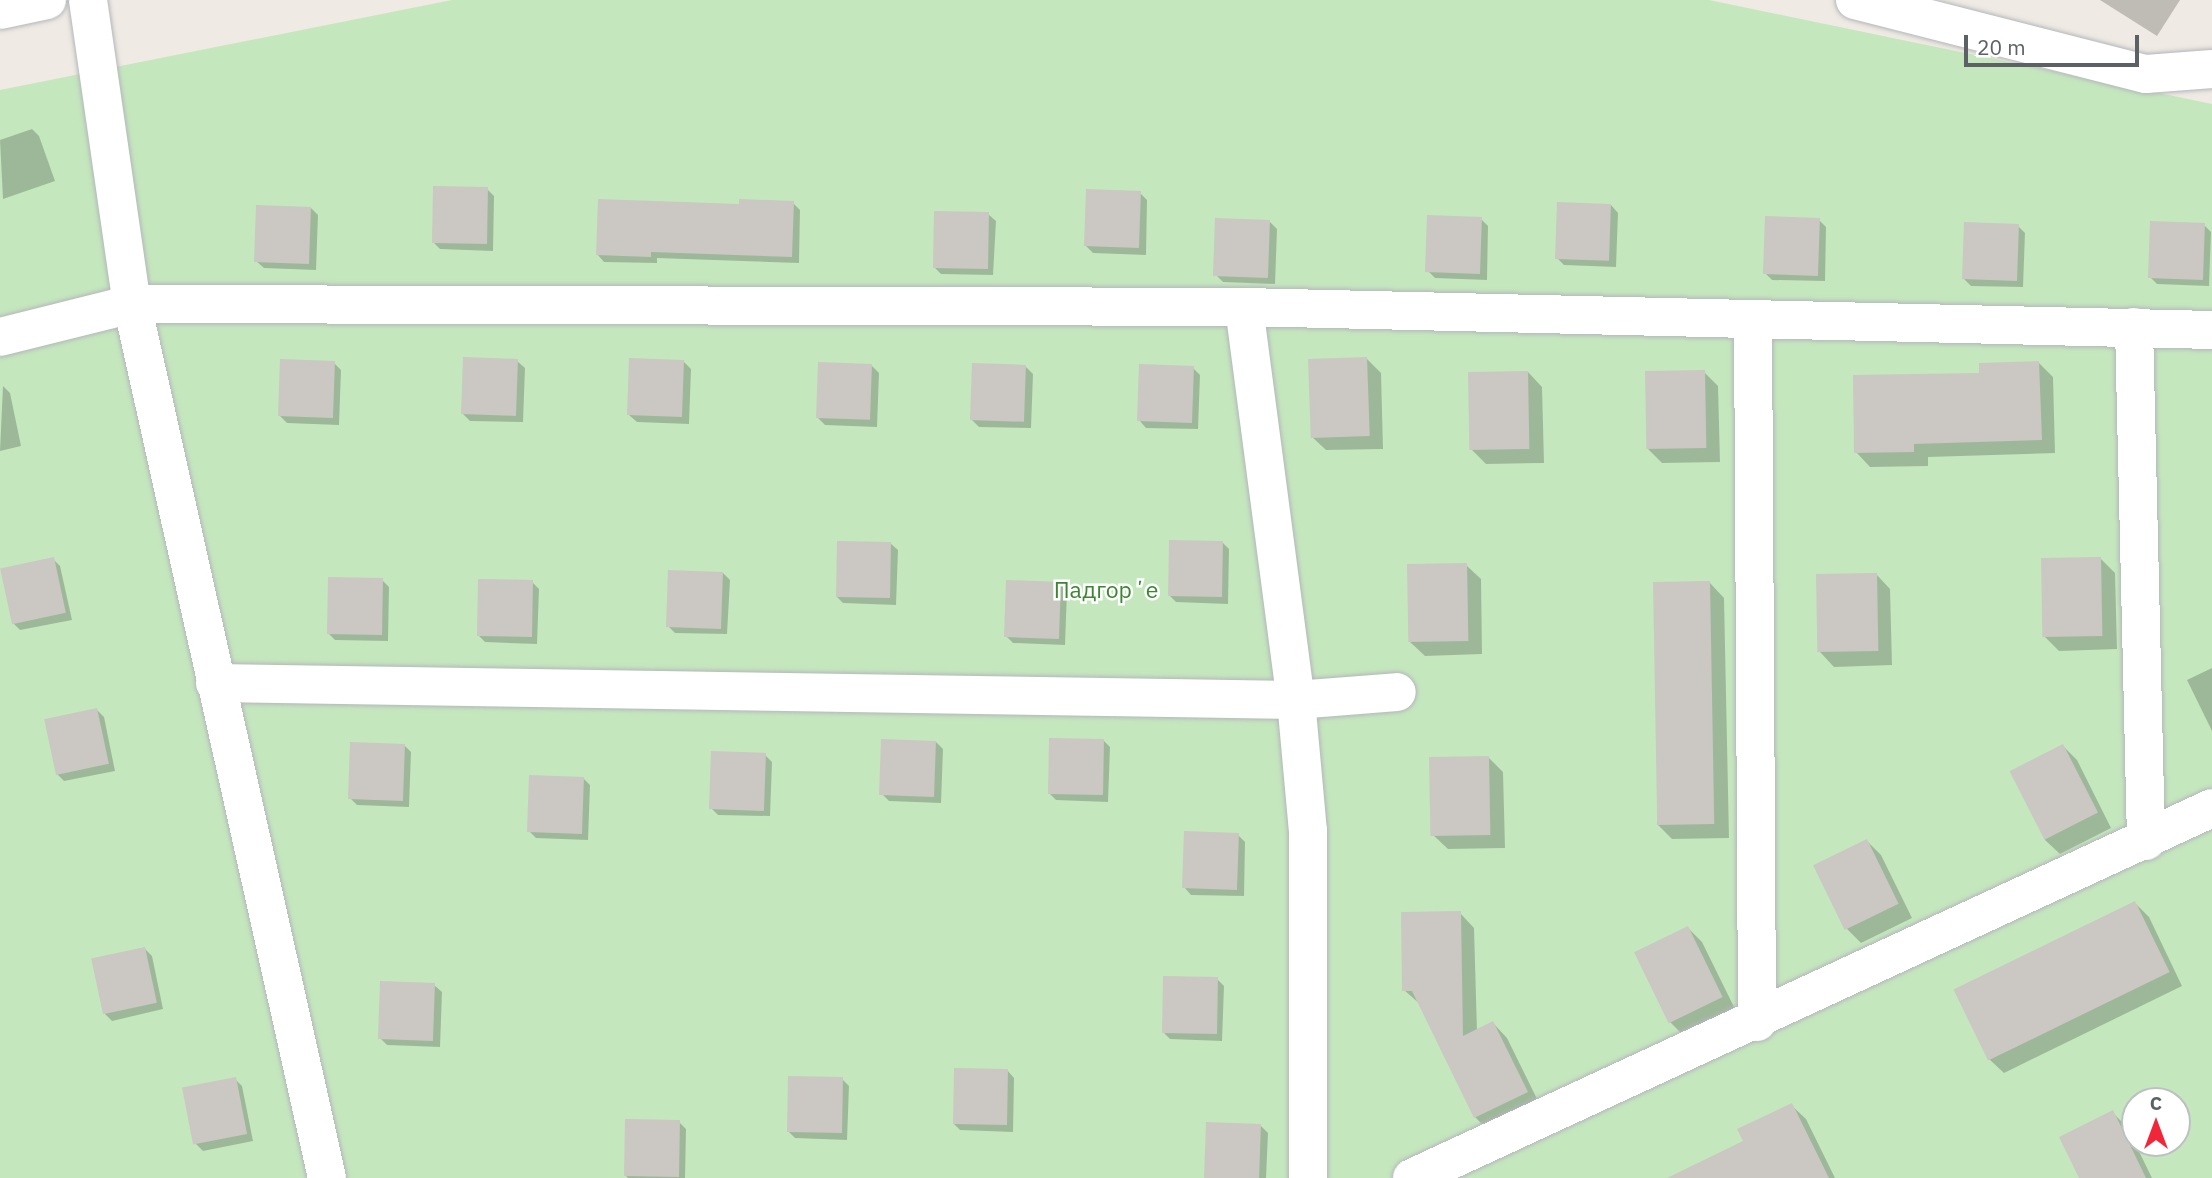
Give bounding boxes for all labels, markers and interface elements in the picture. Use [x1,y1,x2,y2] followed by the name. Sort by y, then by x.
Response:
[1967,21,2142,65] scale bar
[1977,33,2026,61] text: 20 m
[1054,575,1158,603] park label: Падгорʼе
[2121,1087,2191,1157] north arrow
[2150,1091,2162,1115] text: С

